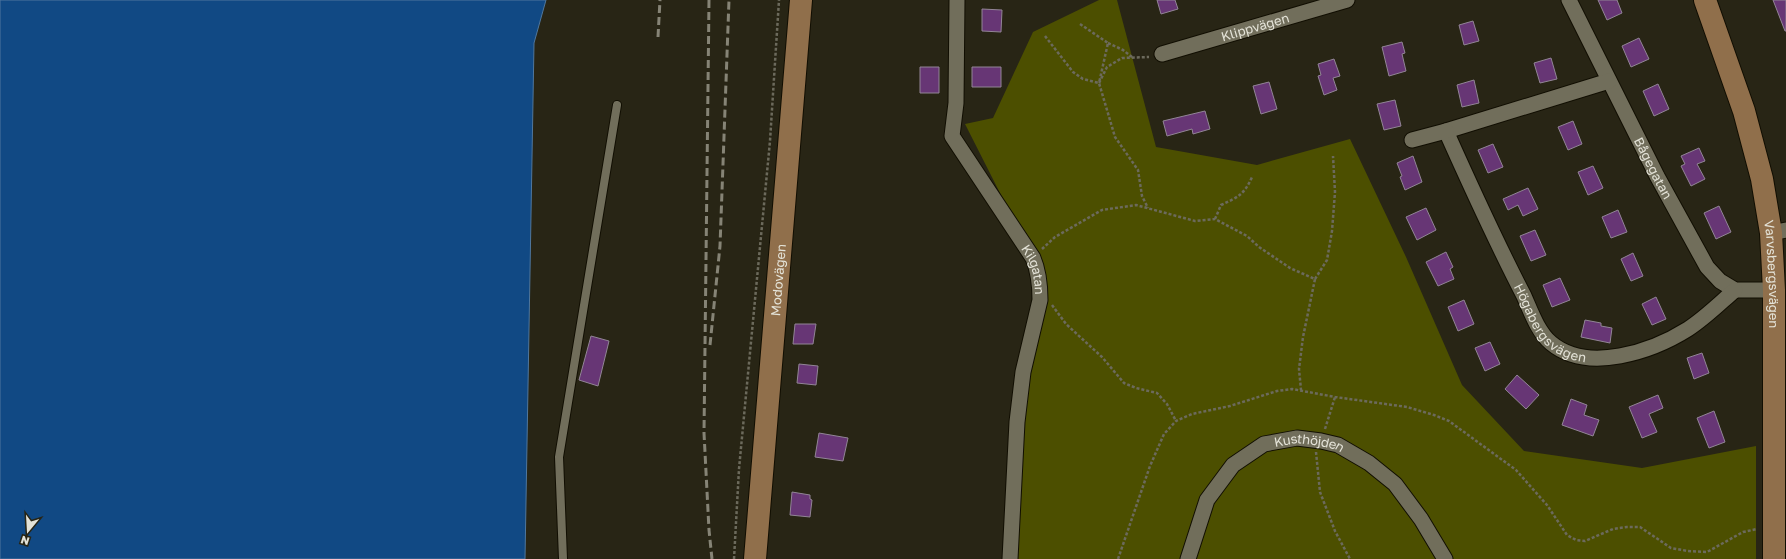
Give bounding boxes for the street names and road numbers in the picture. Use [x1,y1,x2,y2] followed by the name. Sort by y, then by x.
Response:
[1219,9,1291,44] street label: Klippvägen
[1631,134,1676,202] street label: Bågegatan
[1761,219,1782,328] street label: Varvsbergsvägen
[1018,241,1048,295] street label: Kilgatan
[767,243,789,317] street label: Modovägen
[1511,281,1587,365] street label: Högabergsvägen
[1273,430,1348,455] street label: Kusthöjden

